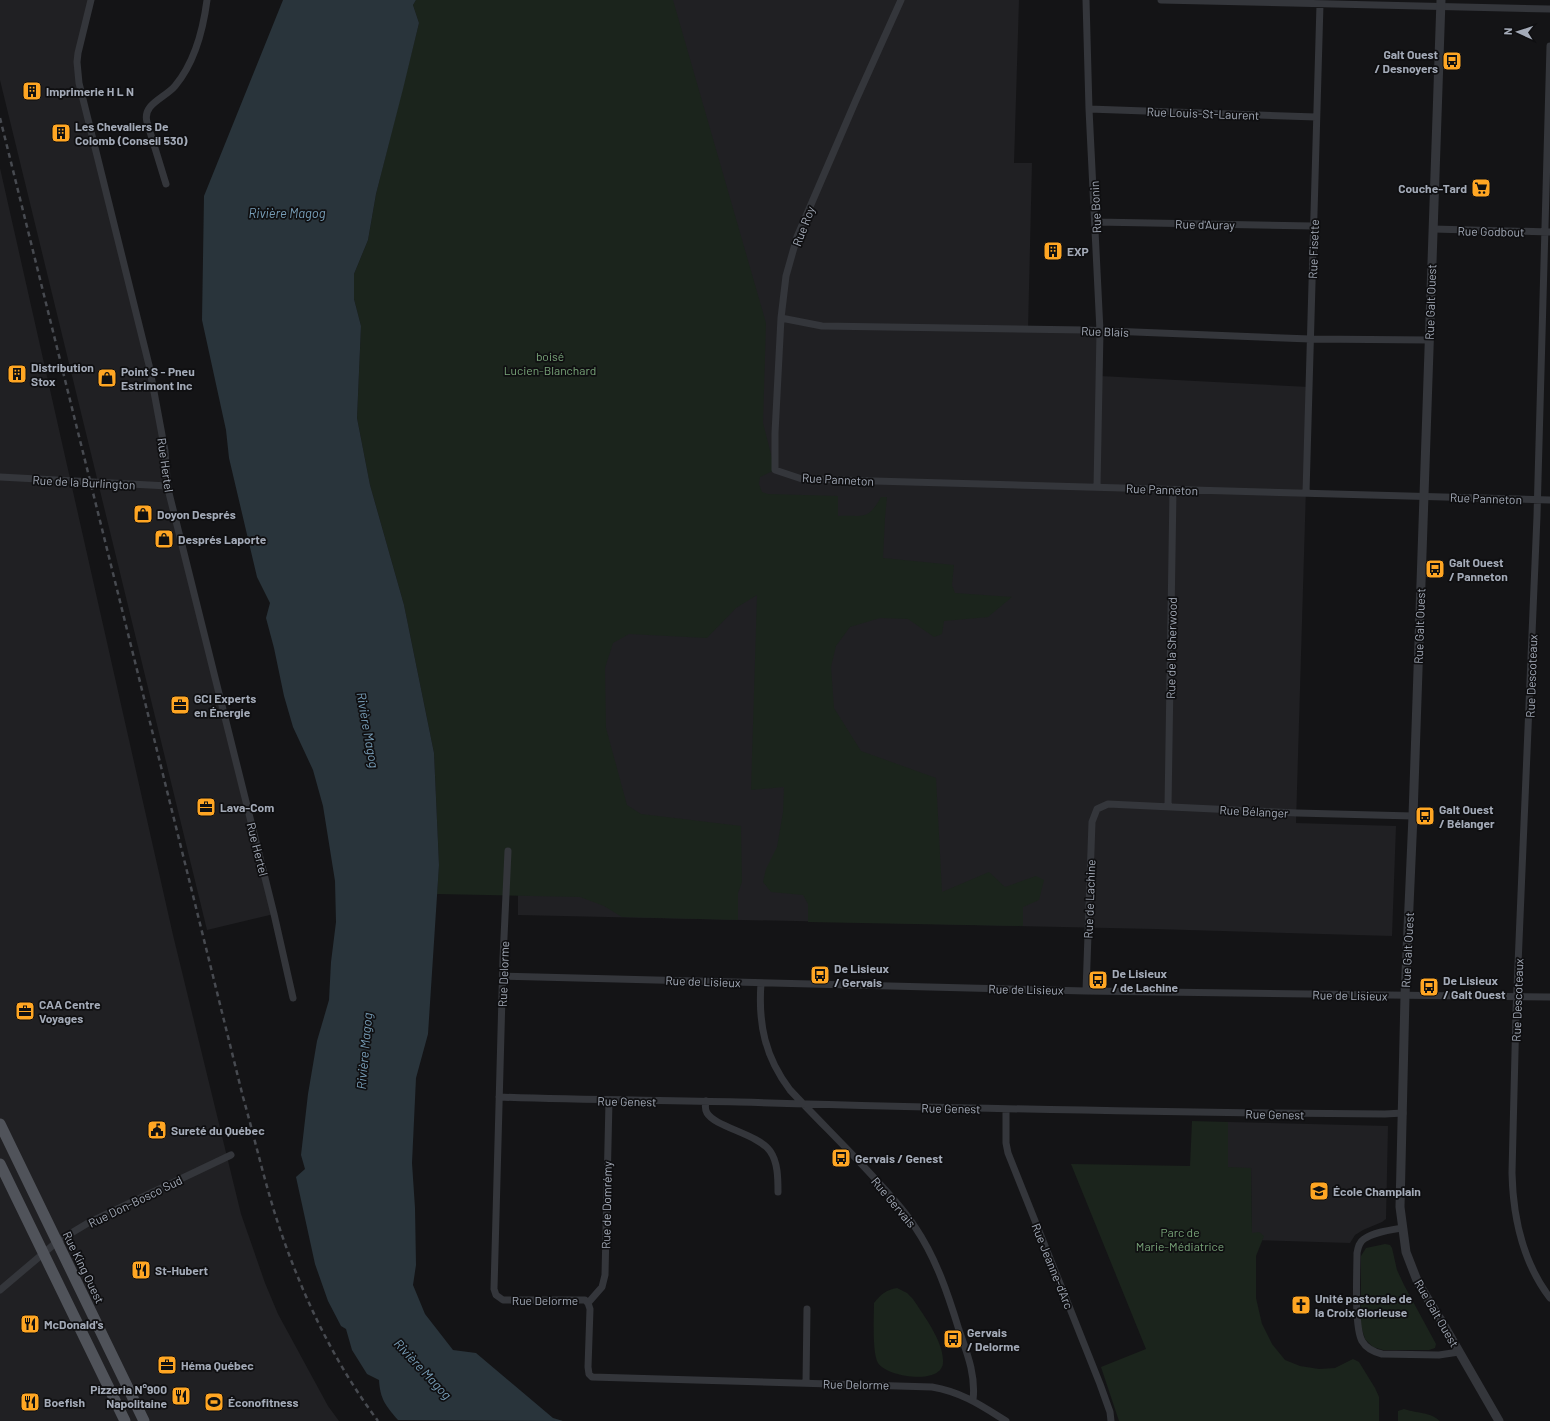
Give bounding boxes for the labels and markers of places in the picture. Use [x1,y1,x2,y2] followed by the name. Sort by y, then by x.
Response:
[1374,47,1438,75] place label: Galt Ouest / Desnoyers
[1441,50,1463,72] bus stop icon: Galt Ouest / Desnoyers
[21,80,43,102] building icon: Imprimerie H L N
[46,84,134,98] place label: Imprimerie H L N
[75,119,188,147] place label: Les Chevaliers De Colomb (Conseil 530)
[50,122,72,144] building icon: Les Chevaliers De Colomb (Conseil 530)
[1470,177,1492,199] supermarket icon: Couche-Tard
[1398,181,1467,195] place label: Couche-Tard
[1042,240,1064,262] building icon: EXP
[1067,244,1089,258] place label: EXP
[31,360,94,388] place label: Distribution Stox
[6,363,28,385] building icon: Distribution Stox
[121,364,195,392] place label: Point S - Pneu Estrimont Inc
[96,367,118,389] shop icon: Point S - Pneu Estrimont Inc
[132,503,154,525] shop icon: Doyon Després
[157,507,236,521] place label: Doyon Després
[153,528,175,550] shop icon: Després Laporte
[178,532,267,546] place label: Després Laporte
[1449,555,1508,583] place label: Galt Ouest / Panneton
[1424,558,1446,580] bus stop icon: Galt Ouest / Panneton
[194,691,256,719] place label: GCI Experts en Énergie
[169,694,191,716] office icon: GCI Experts en Énergie
[195,796,217,818] office icon: Lava-Com
[220,800,274,814] place label: Lava-Com
[1439,802,1495,830] place label: Galt Ouest / Bélanger
[1414,805,1436,827] bus stop icon: Galt Ouest / Bélanger
[834,961,889,989] place label: De Lisieux / Gervais
[809,964,831,986] bus stop icon: De Lisieux / Gervais
[1112,966,1179,994] place label: De Lisieux / de Lachine
[1087,969,1109,991] bus stop icon: De Lisieux / de Lachine
[1443,973,1506,1001] place label: De Lisieux / Galt Ouest
[1418,976,1440,998] bus stop icon: De Lisieux / Galt Ouest
[39,997,101,1025] place label: CAA Centre Voyages
[14,1000,36,1022] office icon: CAA Centre Voyages
[146,1119,168,1141] public building icon: Sureté du Québec
[171,1123,265,1137] place label: Sureté du Québec
[830,1147,852,1169] bus stop icon: Gervais / Genest
[855,1151,943,1165] place label: Gervais / Genest
[1308,1180,1330,1202] school or university icon: École Champlain
[1333,1184,1421,1198] place label: École Champlain
[130,1259,152,1281] restaurant icon: St-Hubert
[155,1263,209,1277] place label: St-Hubert
[1315,1291,1412,1319] place label: Unité pastorale de la Croix Glorieuse
[1290,1294,1312,1316] church icon: Unité pastorale de la Croix Glorieuse
[19,1313,41,1335] restaurant icon: McDonald's
[44,1317,104,1331] place label: McDonald's
[967,1325,1020,1353] place label: Gervais / Delorme
[942,1328,964,1350] bus stop icon: Gervais / Delorme
[156,1354,178,1376] office icon: Héma Québec
[181,1358,254,1372] place label: Héma Québec
[90,1382,167,1410] place label: Pizzeria N°900 Napolitaine
[170,1385,192,1407] restaurant icon: Pizzeria N°900 Napolitaine
[19,1391,41,1413] restaurant icon: Boefish
[203,1391,225,1413] sports icon: Éconofitness
[44,1395,85,1409] place label: Boefish
[228,1395,299,1409] place label: Éconofitness

